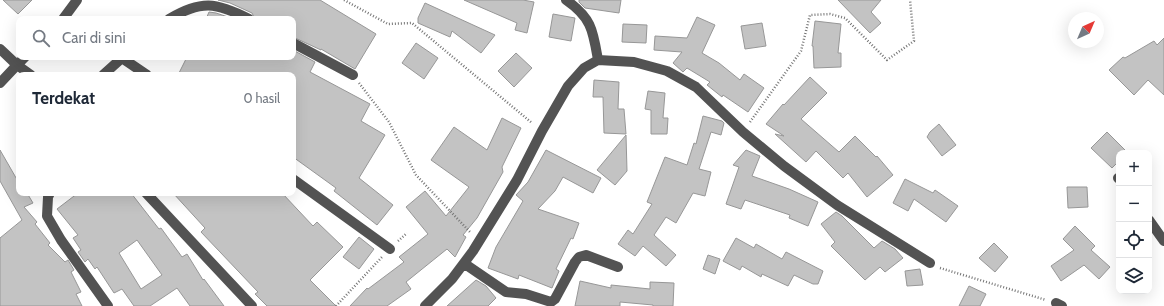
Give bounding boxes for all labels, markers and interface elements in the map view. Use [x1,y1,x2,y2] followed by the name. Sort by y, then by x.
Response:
[1068,12,1104,48] north arrow
[16,16,296,60] search box
[30,27,52,49] icon: search
[62,29,126,47] text: Cari di sini
[32,88,95,108] text: Terdekat
[244,90,280,106] text: 0 hasil
[1116,150,1152,294] map controls
[1116,150,1152,186] button: +
[1116,186,1152,222] button: −
[1116,222,1152,258] button: locate
[1116,258,1152,294] button: layers

